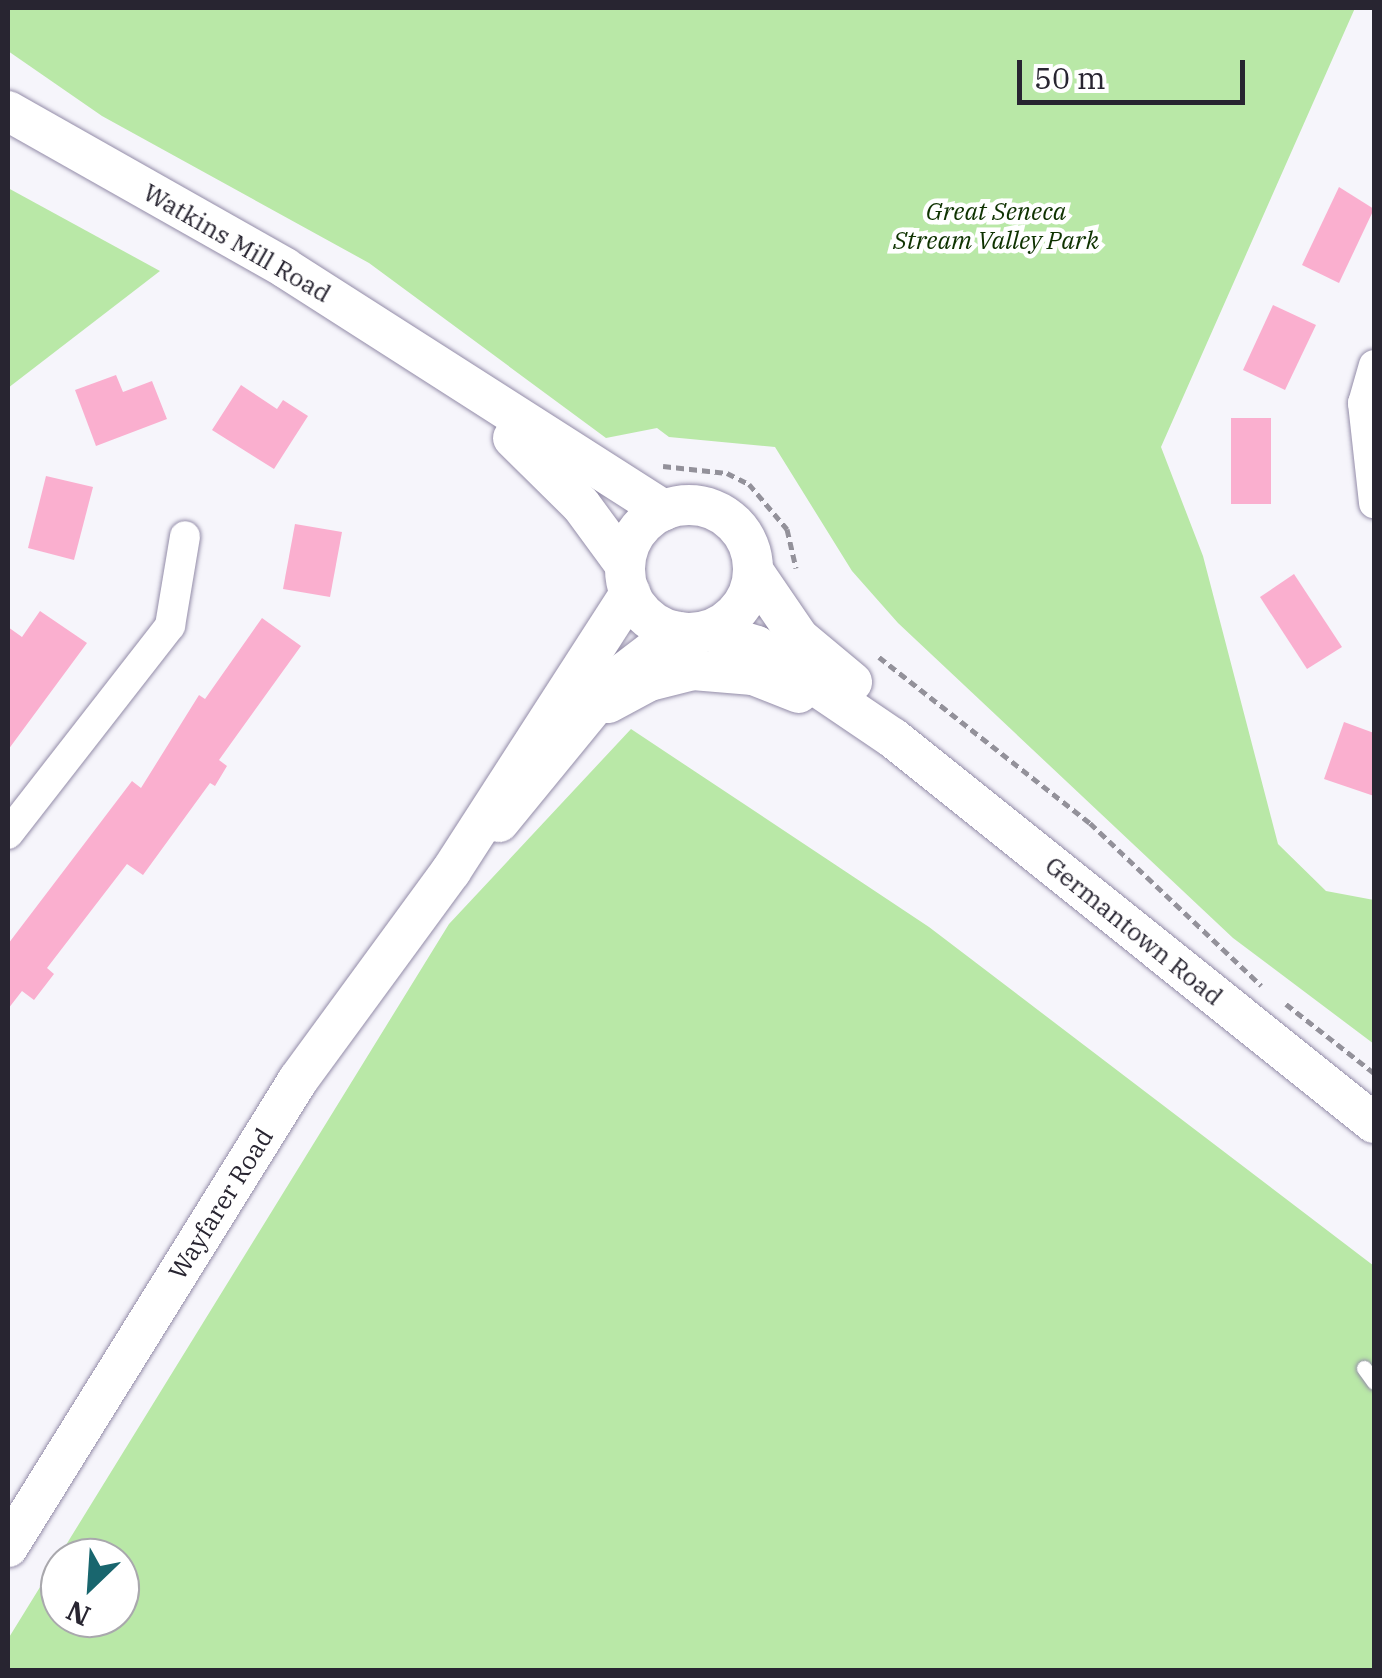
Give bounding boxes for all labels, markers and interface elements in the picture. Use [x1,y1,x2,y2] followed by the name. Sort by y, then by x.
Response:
[1022,40,1250,102] scale bar
[1034,58,1106,97] text: 50 m
[138,177,336,309] street label: Watkins Mill Road
[893,197,1099,256] park label: Great Seneca Stream Valley Park
[1039,850,1229,1012] street label: Germantown Road
[163,1123,279,1285] street label: Wayfarer Road
[40,1538,140,1638] north arrow
[60,1592,96,1635] text: N

